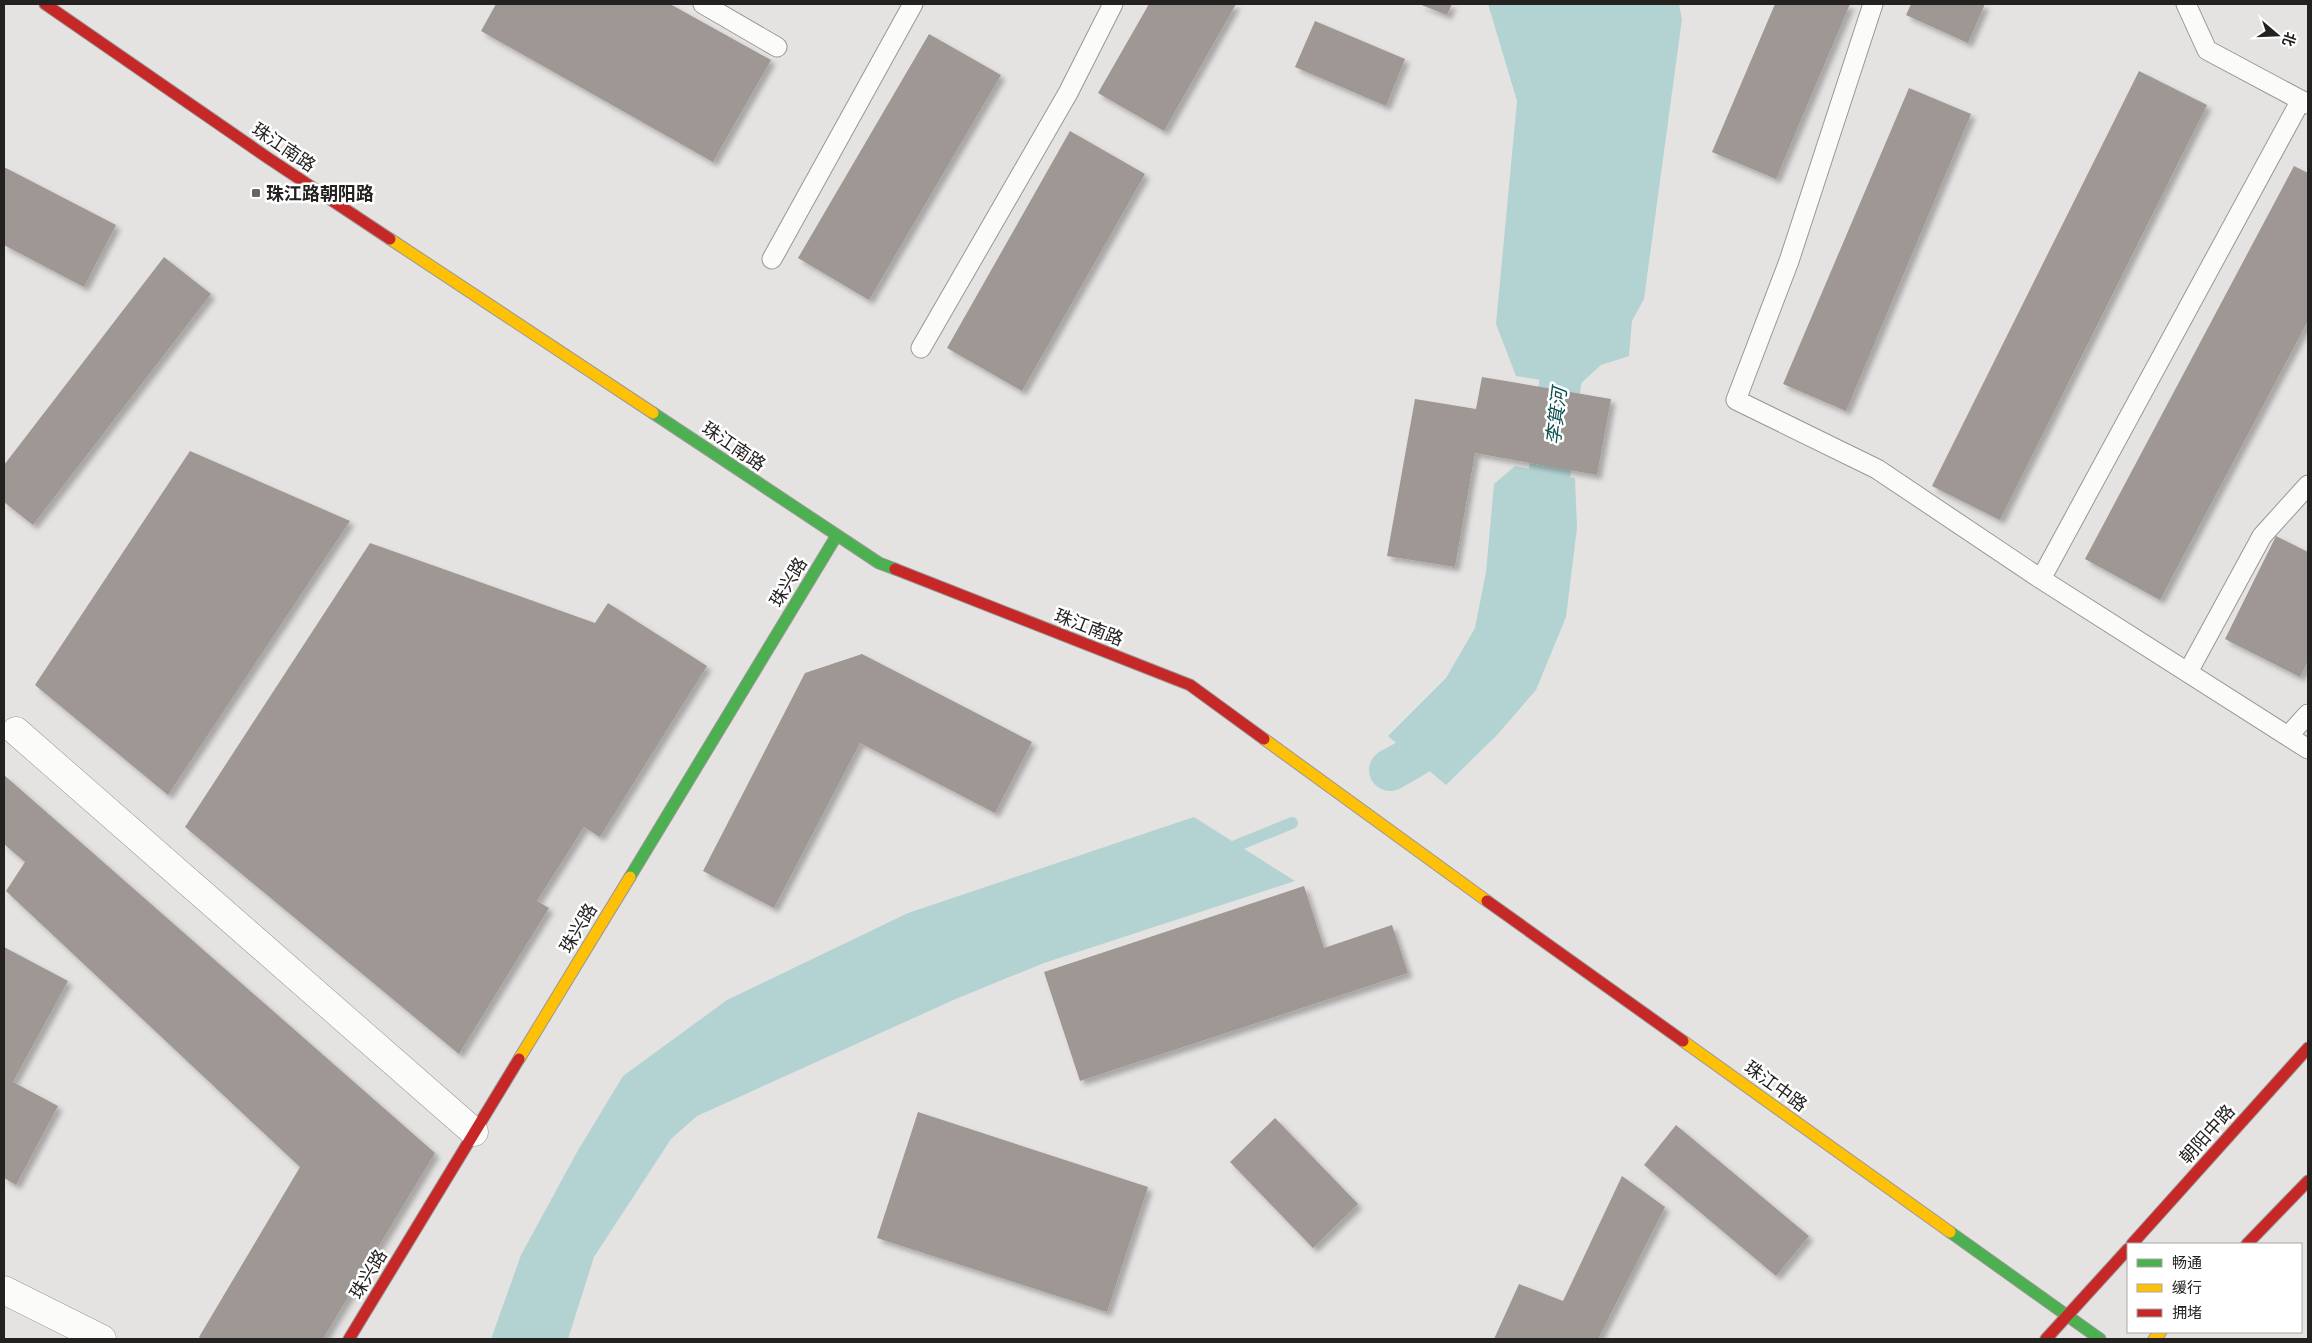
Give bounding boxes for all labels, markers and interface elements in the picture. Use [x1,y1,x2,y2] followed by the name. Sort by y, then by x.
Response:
[2252,10,2302,60] north arrow
[2279,30,2299,48] text: 北
[248,118,320,176] street label: 珠江南路
[266,183,374,204] place label: 珠江路朝阳路
[250,187,262,199] marker: 珠江路朝阳路
[1542,382,1571,446] water label: 李箕河
[698,417,770,475] street label: 珠江南路
[765,553,811,611] street label: 珠兴路
[1052,604,1126,650] street label: 珠江南路
[555,899,601,957] street label: 珠兴路
[1741,1056,1811,1116] street label: 珠江中路
[2175,1100,2239,1168] street label: 朝阳中路
[2127,1243,2302,1333] legend
[345,1245,391,1303] street label: 珠兴路
[2172,1254,2202,1272] text: 畅通
[2172,1279,2202,1297] text: 缓行
[2172,1304,2202,1322] text: 拥堵

